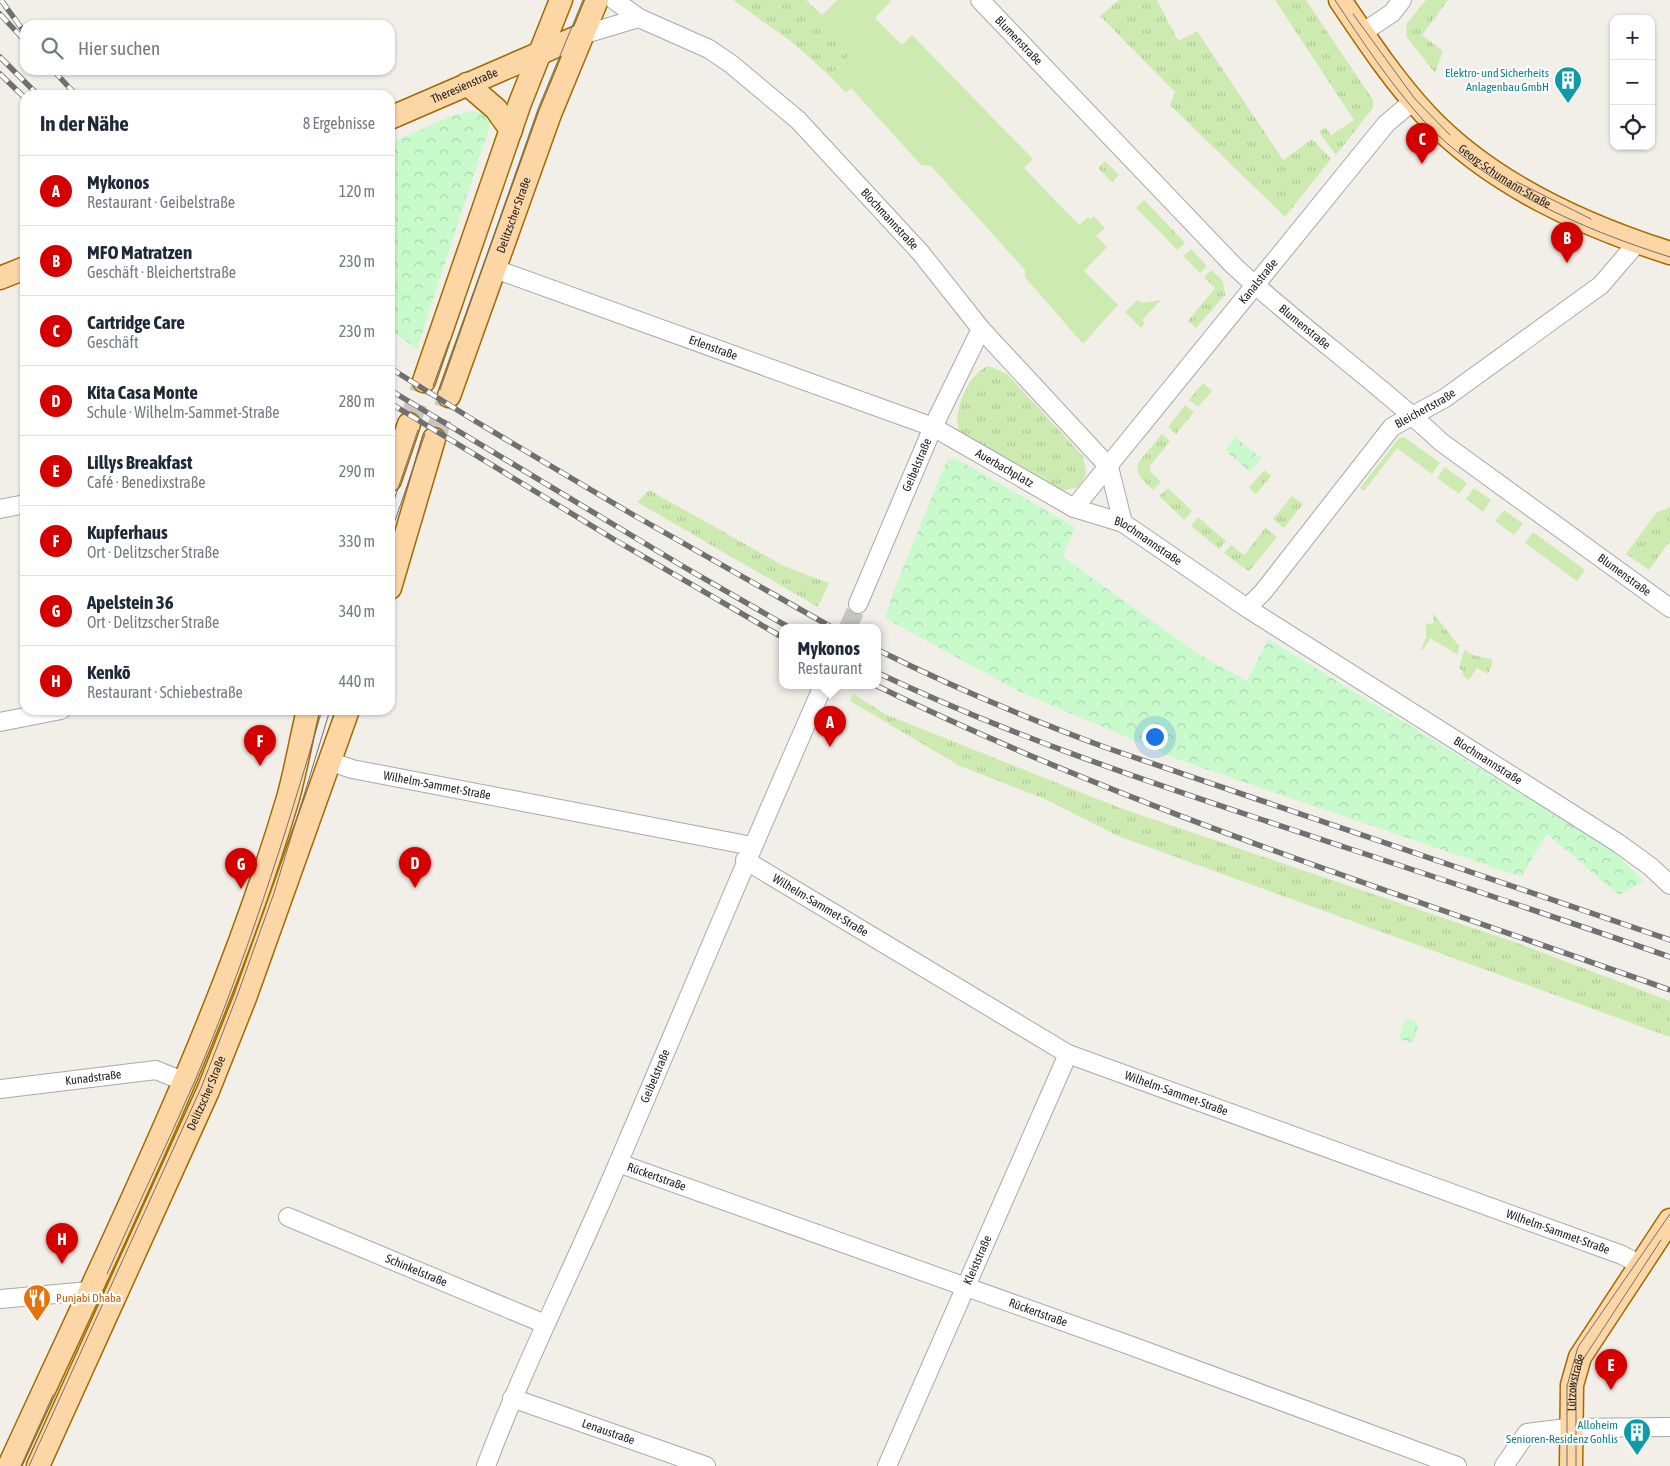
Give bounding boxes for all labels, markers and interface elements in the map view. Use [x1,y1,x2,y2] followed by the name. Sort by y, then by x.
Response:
[992,13,1045,68] street label: Blumenstraße
[1610,15,1655,150] map controls
[1610,15,1655,60] button: +
[20,20,395,75] search box
[38,34,66,62] icon: search
[78,37,160,59] text: Hier suchen
[1610,60,1655,105] button: −
[429,65,500,106] street label: Theresienstraße
[1553,65,1583,104] building icon: Elektro- und Sicherheits Anlagenbau GmbH
[1445,66,1549,94] place label: Elektro- und Sicherheits Anlagenbau GmbH
[1610,105,1655,150] button: locate
[40,111,129,135] text: In der Nähe
[303,114,375,132] text: 8 Ergebnisse
[1406,123,1438,164] pin: C
[1456,141,1553,211] street label: Georg-Schumann-Straße
[87,171,149,193] text: Mykonos
[494,175,534,255] street label: Delitzscher Straße
[52,182,60,200] text: A
[339,182,375,200] text: 120 m
[858,186,921,253] street label: Blochmannstraße
[87,193,235,211] text: Restaurant · Geibelstraße
[1551,222,1583,263] pin: B
[87,241,192,263] text: MFO Matratzen
[52,252,60,270] text: B
[339,252,375,270] text: 230 m
[1236,256,1280,307] street label: Kanalstraße
[87,263,236,281] text: Geschäft · Bleichertstraße
[1276,302,1333,352] street label: Blumenstraße
[87,311,185,333] text: Cartridge Care
[52,322,60,340] text: C
[339,322,375,340] text: 230 m
[87,333,139,351] text: Geschäft
[687,333,739,363] street label: Erlenstraße
[87,381,198,403] text: Kita Casa Monte
[1392,386,1458,431] street label: Bleichertstraße
[52,392,60,410] text: D
[339,392,375,410] text: 280 m
[87,403,280,421] text: Schule · Wilhelm-Sammet-Straße
[899,436,934,494] street label: Geibelstraße
[973,446,1036,491] street label: Auerbachplatz
[87,451,192,473] text: Lillys Breakfast
[53,462,59,480] text: E
[339,462,375,480] text: 290 m
[87,473,206,491] text: Café · Benedixstraße
[1113,514,1184,568] street label: Blochmannstraße
[87,521,168,543] text: Kupferhaus
[53,532,59,550] text: F
[339,532,375,550] text: 330 m
[87,543,219,561] text: Ort · Delitzscher Straße
[1595,551,1654,599] street label: Blumenstraße
[87,591,174,613] text: Apelstein 36
[52,602,60,620] text: G
[339,602,375,620] text: 340 m
[87,613,219,631] text: Ort · Delitzscher Straße
[779,624,881,689] popup
[798,637,860,659] text: Mykonos
[798,659,862,677] text: Restaurant
[87,661,131,683] text: Kenkō
[51,672,61,690] text: H
[339,672,375,690] text: 440 m
[87,683,243,701] text: Restaurant · Schiebestraße
[814,706,846,747] pin: A
[1142,724,1168,750] your location
[244,725,276,766] pin: F
[1451,734,1525,787] street label: Blochmannstraße
[382,768,492,803] street label: Wilhelm-Sammet-Straße
[399,847,431,888] pin: D
[225,848,257,889] pin: G
[770,871,871,939] street label: Wilhelm-Sammet-Straße
[638,1047,673,1105] street label: Geibelstraße
[184,1054,228,1133] street label: Delitzscher Straße
[64,1067,122,1088] street label: Kunadstraße
[1123,1068,1230,1118] street label: Wilhelm-Sammet-Straße
[625,1160,688,1194] street label: Rückertstraße
[1504,1207,1612,1257] street label: Wilhelm-Sammet-Straße
[46,1223,78,1264] pin: H
[961,1233,994,1287] street label: Kleiststraße
[383,1251,449,1289] street label: Schinkelstraße
[22,1283,52,1322] restaurant icon: Punjabi Dhaba
[56,1291,121,1305] place label: Punjabi Dhaba
[1007,1296,1069,1330] street label: Rückertstraße
[1595,1349,1627,1390] pin: E
[1565,1351,1588,1411] street label: Lützowstraße
[580,1416,637,1447] street label: Lenaustraße
[1622,1417,1652,1456] building icon: Alloheim Senioren-Residenz Gohlis
[1506,1418,1618,1446] place label: Alloheim Senioren-Residenz Gohlis

